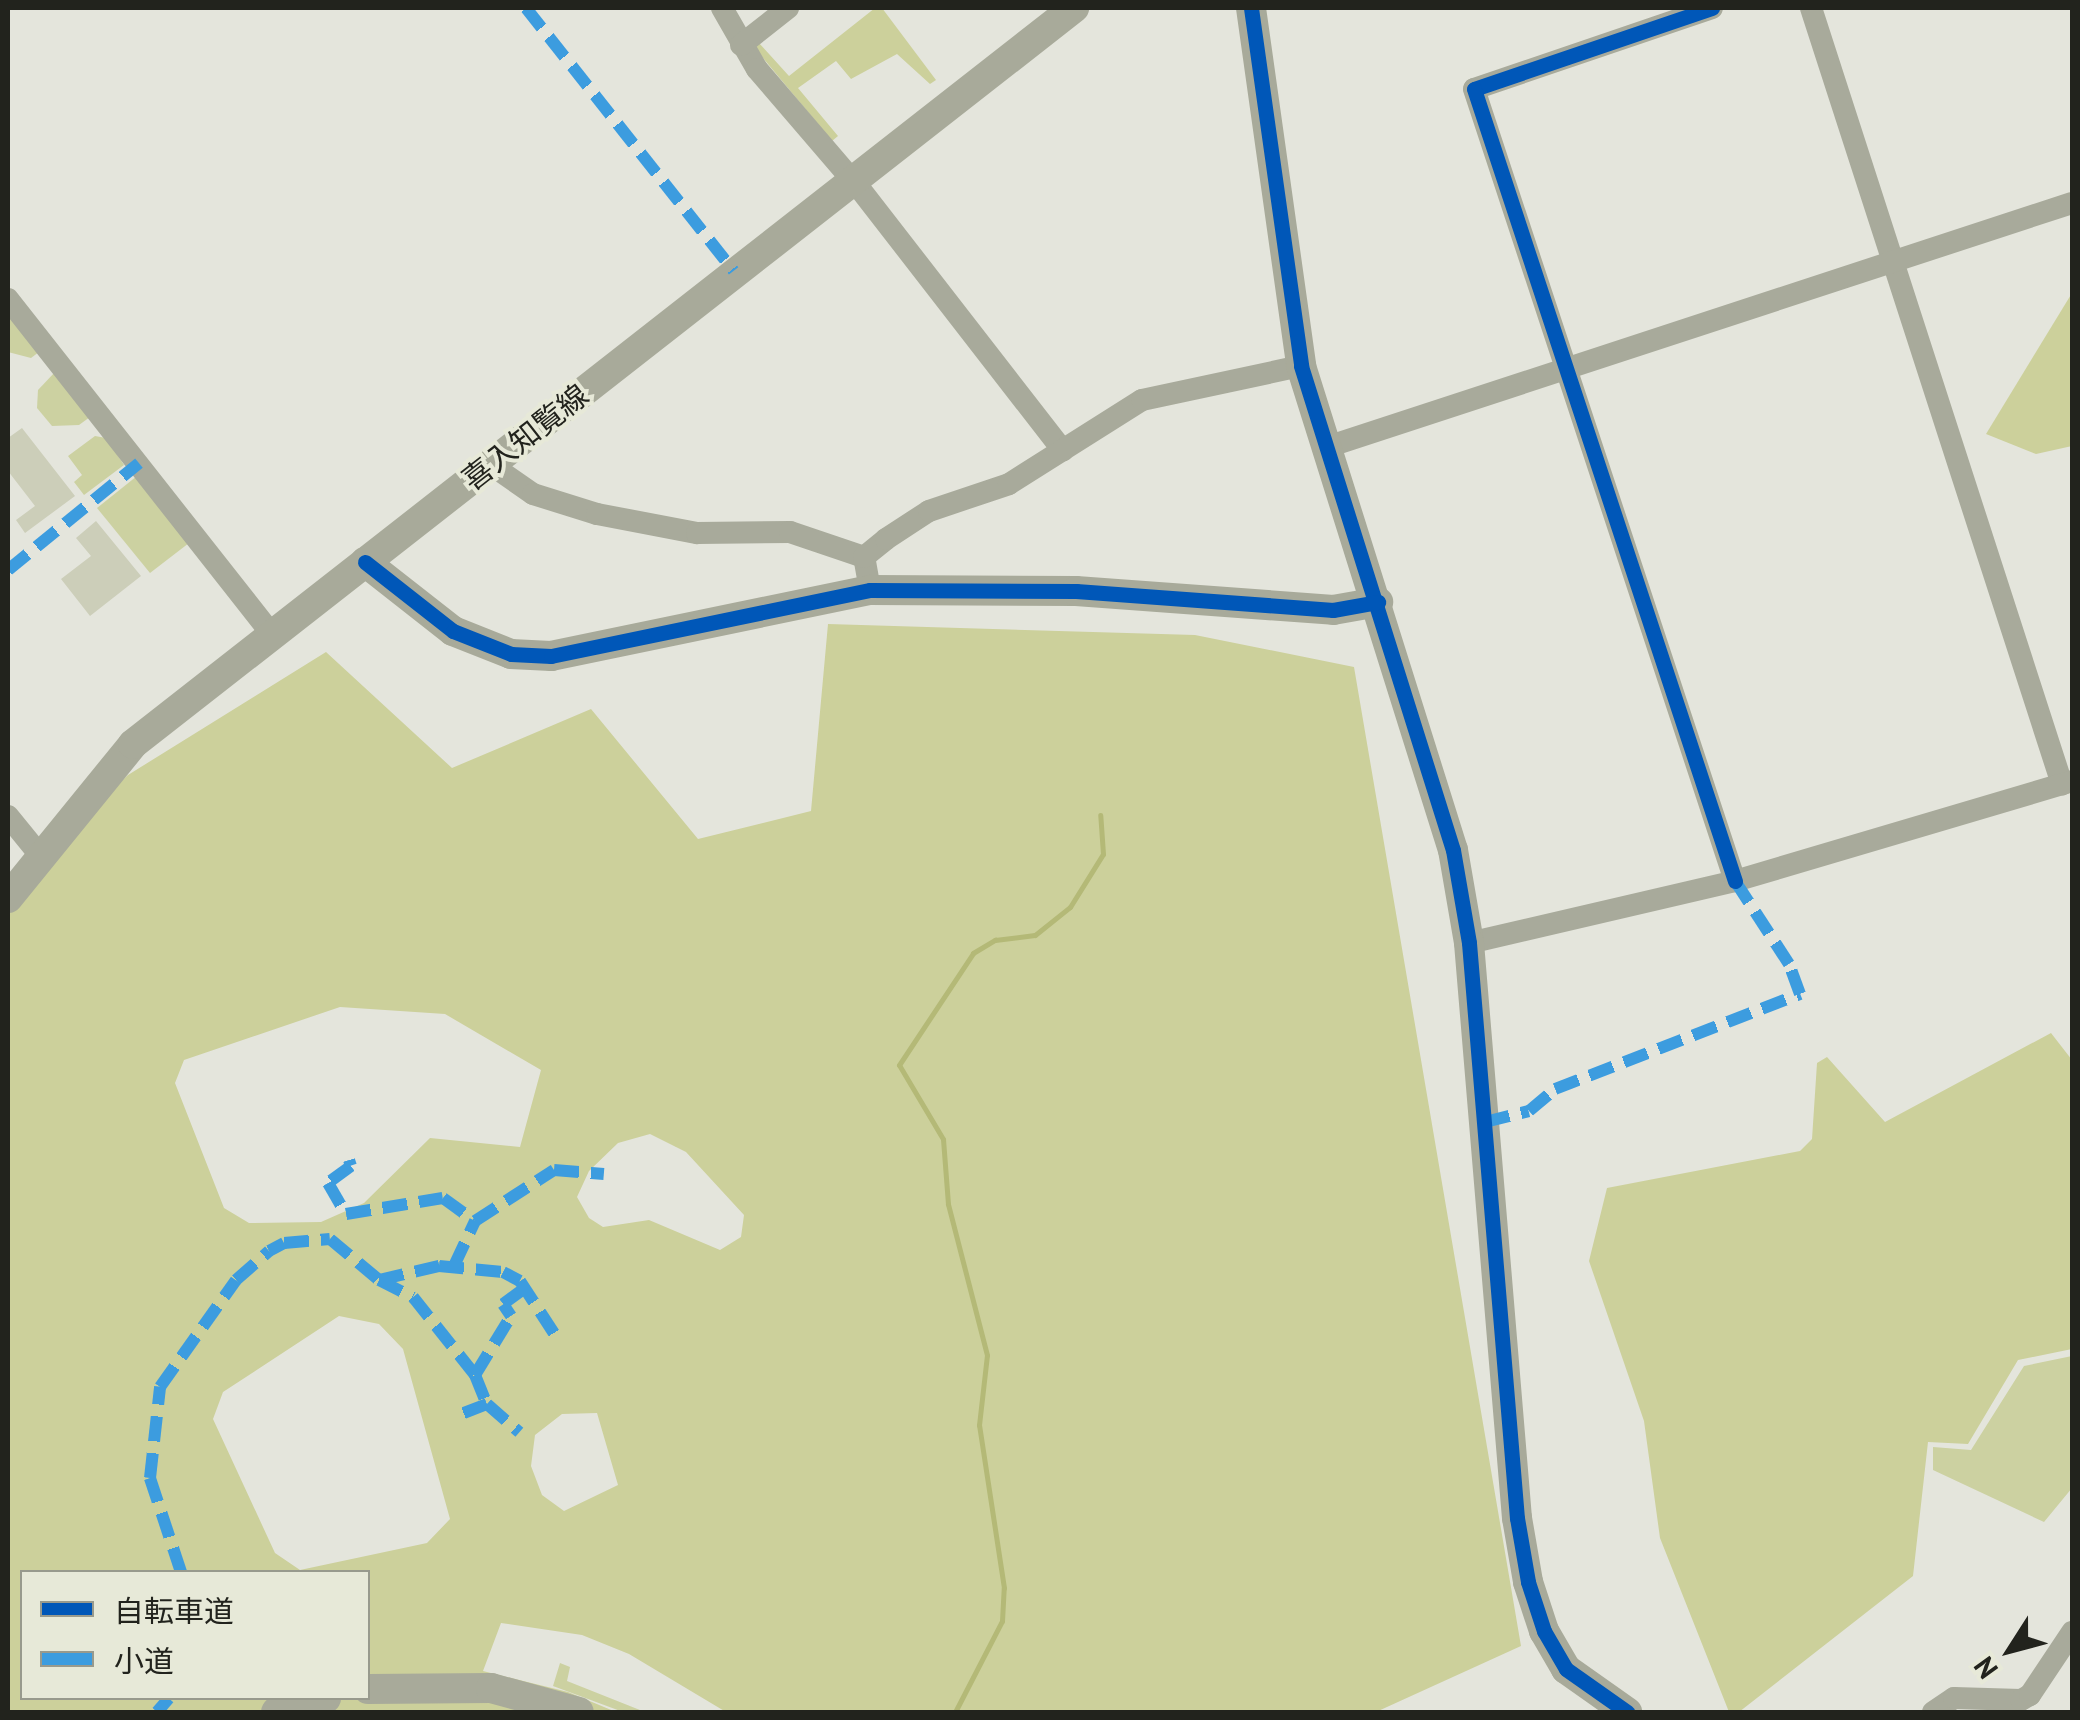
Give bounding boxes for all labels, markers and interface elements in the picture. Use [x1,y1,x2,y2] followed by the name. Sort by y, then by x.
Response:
[455,377,595,497] street label: 喜入知覧線
[20,1570,370,1700] legend
[114,1591,234,1630] text: 自転車道
[1960,1600,2060,1700] north arrow
[114,1641,174,1680] text: 小道
[1965,1650,2006,1686] text: N

